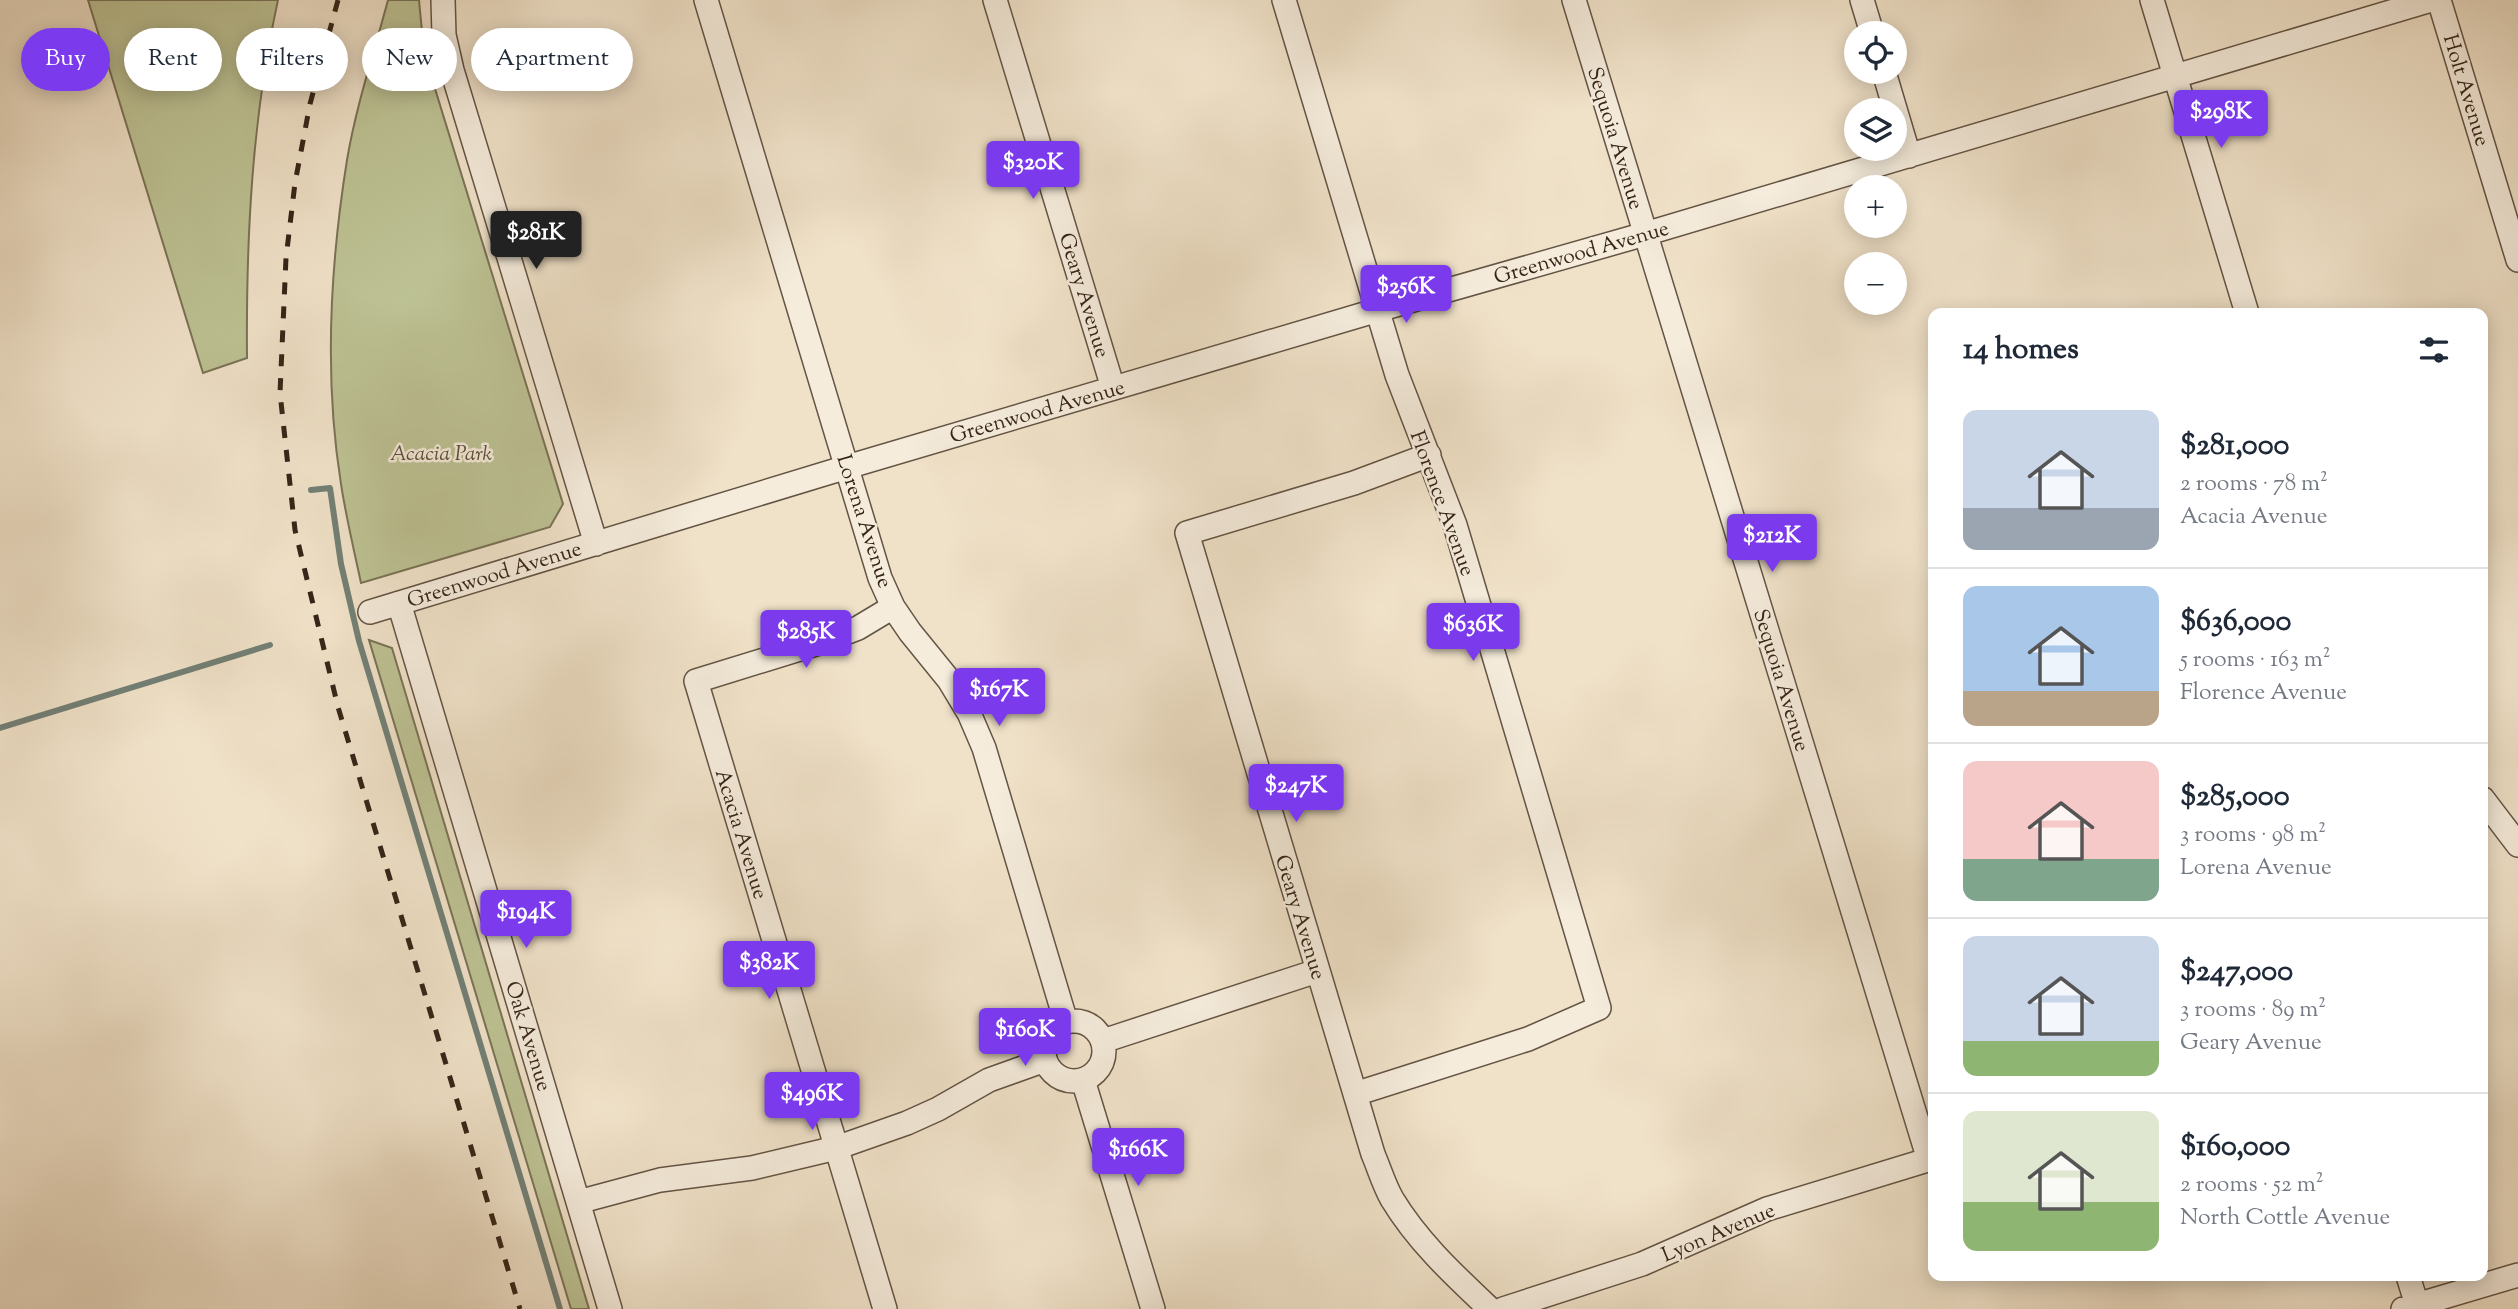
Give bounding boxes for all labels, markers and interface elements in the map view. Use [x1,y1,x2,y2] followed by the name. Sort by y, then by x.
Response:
[1844,21,1907,315] map controls
[1844,21,1907,84] button: locate
[21,28,110,91] chip: Buy
[124,28,222,91] chip: Rent
[236,28,348,91] chip: Filters
[362,28,457,91] chip: New
[471,28,633,91] chip: Apartment
[2434,31,2496,150] street label: Holt Avenue
[1578,64,1650,214] street label: Sequoia Avenue
[2172,90,2270,150] pin: $298K
[2190,96,2252,129] text: $298K
[1844,98,1907,161] button: layers
[984,142,1082,201] pin: $320K
[1002,147,1064,180] text: $320K
[1844,175,1907,238] button: +
[487,212,585,271] pin: $281K
[1490,215,1673,293] street label: Greenwood Avenue
[507,217,566,250] text: $281K
[1050,229,1116,362] street label: Geary Avenue
[1844,252,1907,315] button: −
[1357,266,1455,325] pin: $256K
[1377,271,1435,304] text: $256K
[1963,329,2079,372] text: 14 homes
[2415,331,2453,369] icon: filters
[946,374,1129,452] street label: Greenwood Avenue
[2180,425,2289,468] text: $281,000
[1401,427,1481,580] street label: Florence Avenue
[2019,438,2103,522] icon: home
[390,440,492,470] park label: Acacia Park
[827,451,899,592] street label: Lorena Avenue
[2180,468,2328,501] text: 2 rooms · 78 m²
[2180,501,2328,534] text: Acacia Avenue
[1723,514,1821,574] pin: $212K
[1743,520,1801,553] text: $212K
[404,535,586,617] street label: Greenwood Avenue
[2180,601,2291,644] text: $636,000
[1424,604,1522,663] pin: $636K
[1744,606,1816,756] street label: Sequoia Avenue
[1443,609,1503,642] text: $636K
[757,610,855,670] pin: $285K
[2019,614,2103,698] icon: home
[776,616,836,649] text: $285K
[2180,644,2330,677] text: 5 rooms · 163 m²
[950,668,1048,728] pin: $167K
[969,674,1029,707] text: $167K
[2180,677,2347,710] text: Florence Avenue
[1247,764,1345,824] pin: $247K
[706,766,774,903] street label: Acacia Avenue
[1265,770,1327,803] text: $247K
[2180,776,2290,819] text: $285,000
[2019,789,2103,873] icon: home
[2180,819,2326,852] text: 3 rooms · 98 m²
[1266,851,1332,984] street label: Geary Avenue
[2180,852,2332,885] text: Lorena Avenue
[477,890,575,950] pin: $194K
[496,896,556,929] text: $194K
[720,942,818,1001] pin: $382K
[739,947,799,980] text: $382K
[2180,951,2293,994] text: $247,000
[2019,964,2103,1048] icon: home
[496,978,558,1095] street label: Oak Avenue
[2180,994,2326,1027] text: 3 rooms · 89 m²
[976,1009,1074,1068] pin: $160K
[995,1014,1055,1047] text: $160K
[2180,1027,2322,1060] text: Geary Avenue
[763,1072,861,1132] pin: $496K
[781,1078,843,1111] text: $496K
[2180,1126,2290,1169] text: $160,000
[1089,1128,1187,1188] pin: $166K
[1108,1134,1168,1167] text: $166K
[2019,1139,2103,1223] icon: home
[2180,1169,2323,1202] text: 2 rooms · 52 m²
[1657,1196,1780,1271] street label: Lyon Avenue
[2180,1202,2390,1235] text: North Cottle Avenue

